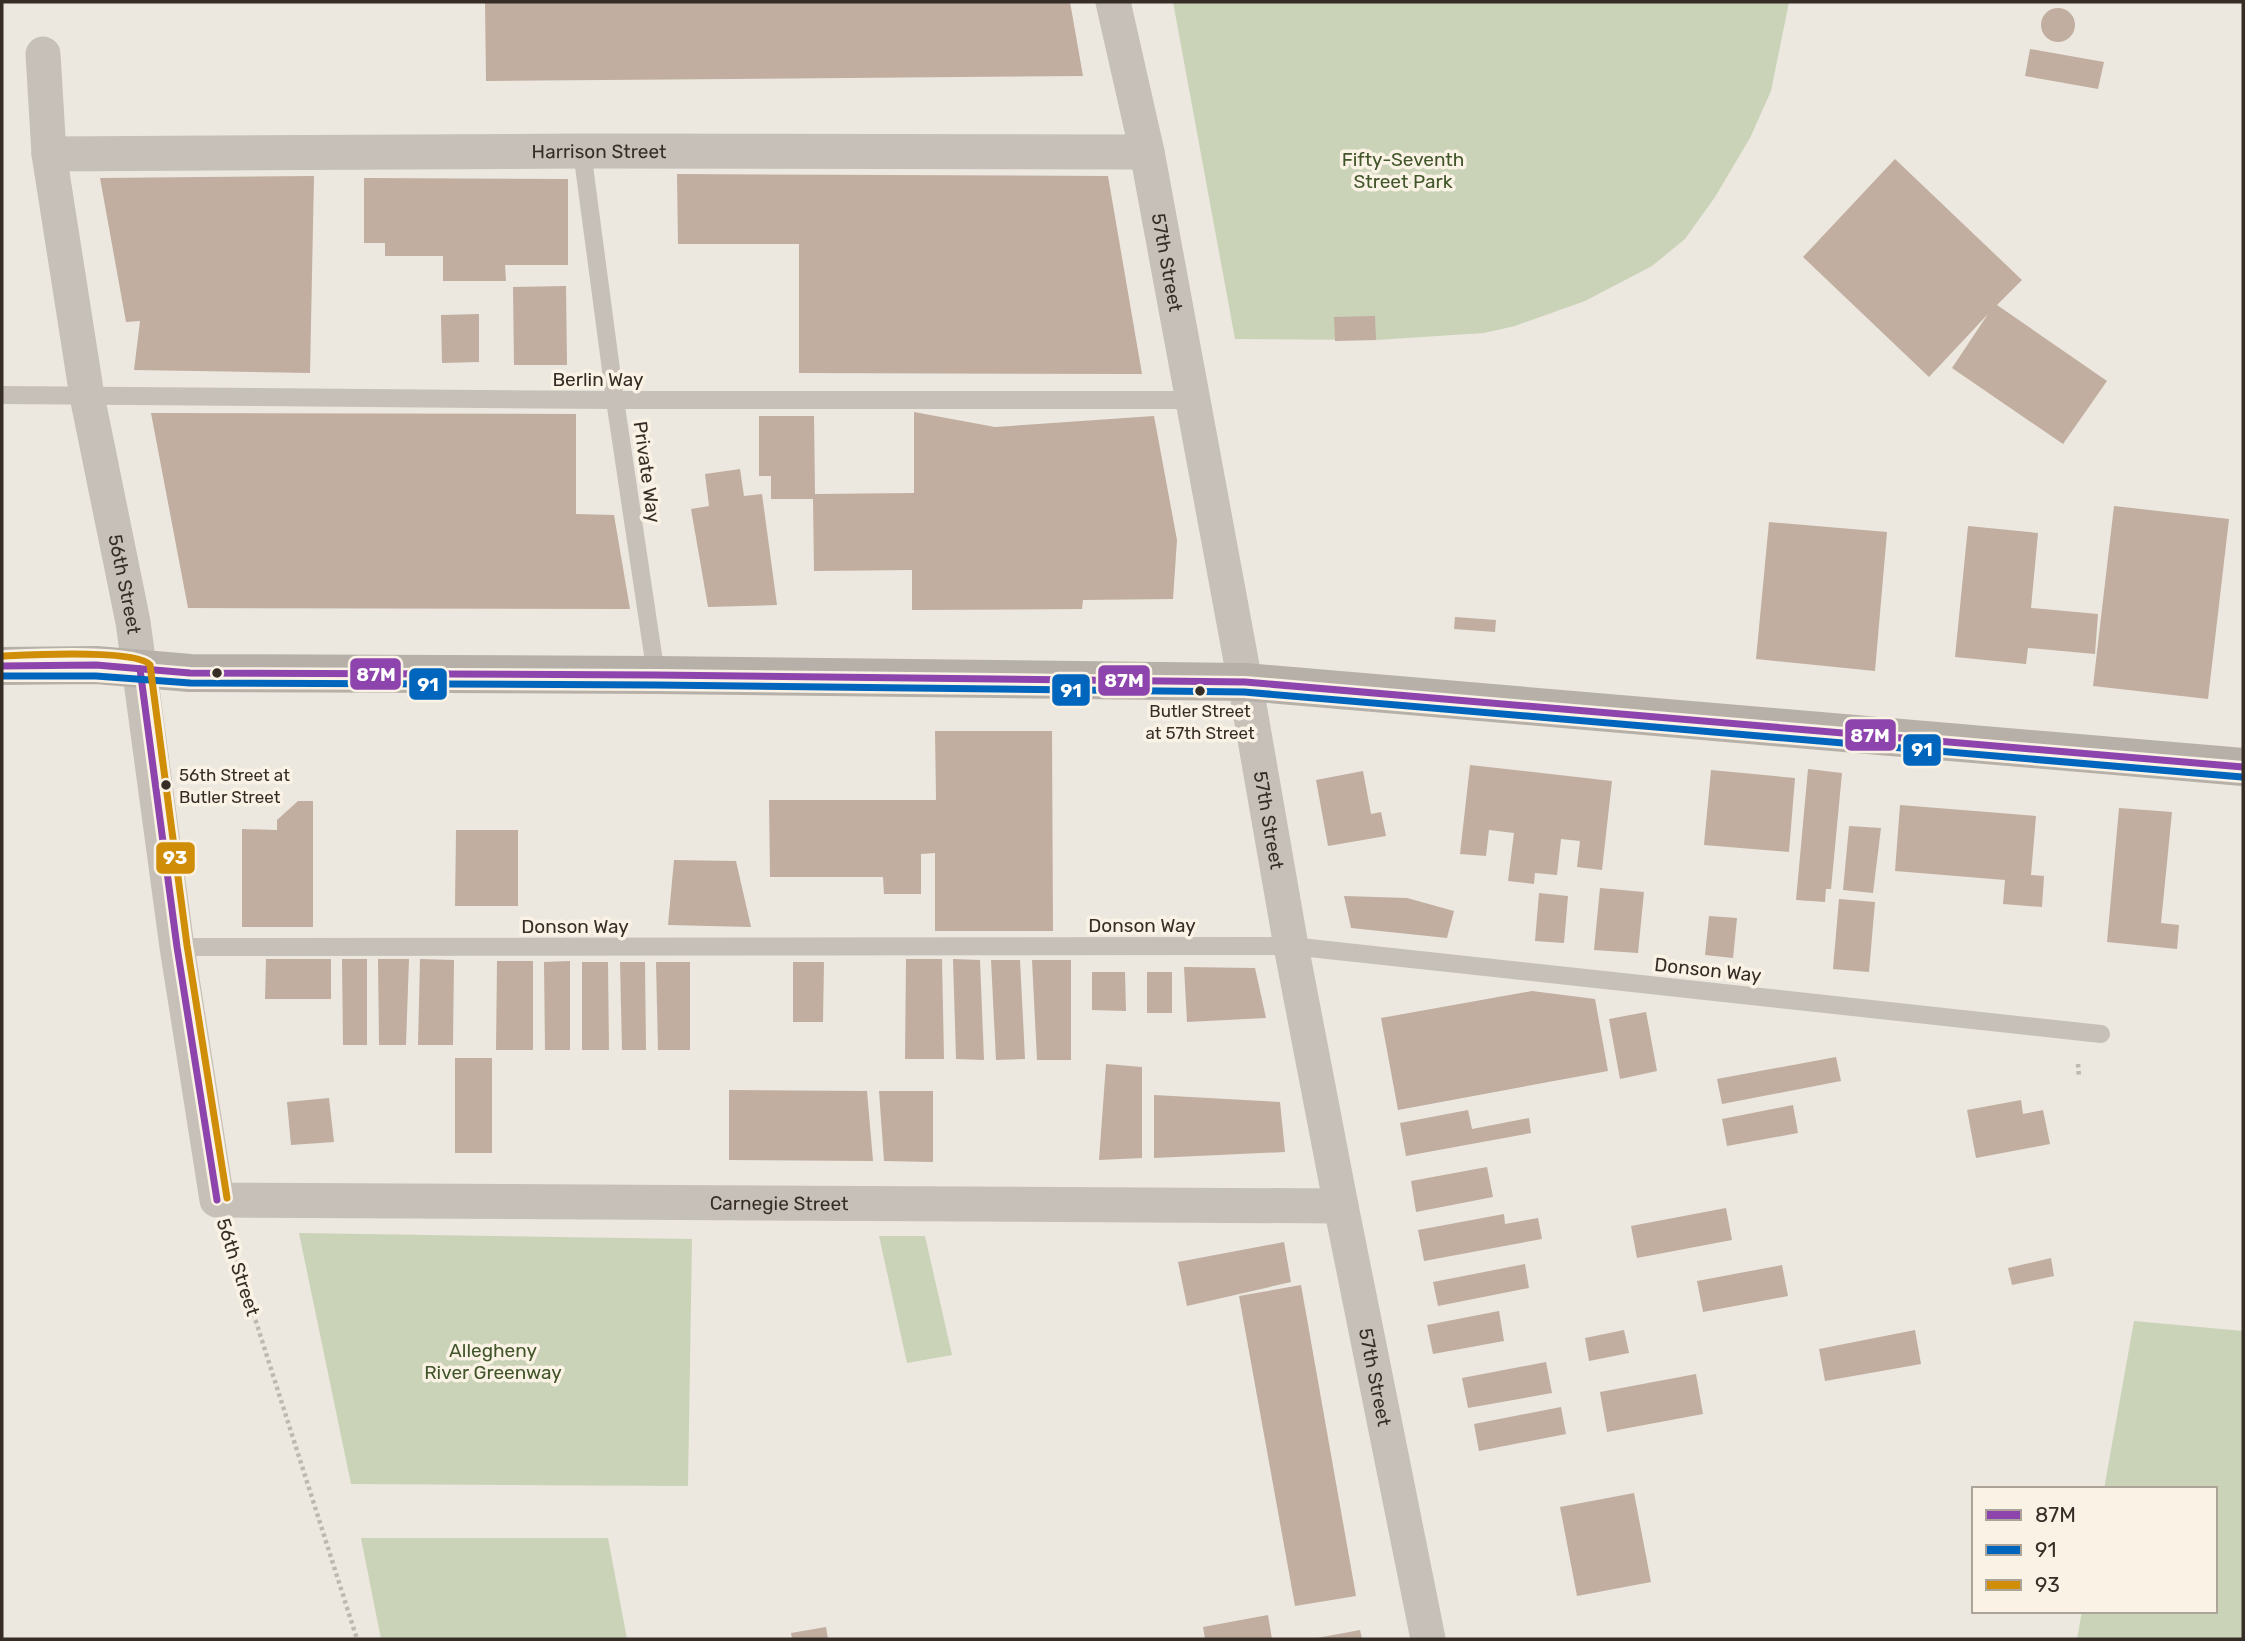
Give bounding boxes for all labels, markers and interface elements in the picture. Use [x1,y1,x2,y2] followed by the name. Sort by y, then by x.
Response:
[531,139,667,163] street label: Harrison Street
[1342,148,1464,193] park label: Fifty-Seventh Street Park
[1147,211,1188,314] street label: 57th Street
[552,368,644,391] street label: Berlin Way
[628,420,666,524] street label: Private Way
[104,532,146,636] street label: 56th Street
[349,657,402,691] line badge: 87M
[356,663,396,686] text: 87M
[1097,664,1151,697] line badge: 87M
[210,666,224,680] unlabelled marker
[408,667,448,701] line badge: 91
[1104,669,1144,692] text: 87M
[417,673,439,696] text: 91
[1051,673,1091,707] line badge: 91
[1060,679,1082,702] text: 91
[1193,684,1207,698] marker: Butler Street at 57th Street
[1145,701,1255,743] place label: Butler Street at 57th Street
[1844,718,1897,752] line badge: 87M
[1850,724,1890,747] text: 87M
[1902,733,1942,767] line badge: 91
[1911,738,1933,761] text: 91
[179,765,290,807] place label: 56th Street at Butler Street
[1249,769,1289,872] street label: 57th Street
[159,778,173,792] marker: 56th Street at Butler Street
[155,841,196,875] line badge: 93
[163,846,187,869] text: 93
[1088,914,1196,937] street label: Donson Way
[521,915,629,938] street label: Donson Way
[1653,953,1763,987] street label: Donson Way
[710,1191,849,1215] street label: Carnegie Street
[211,1215,265,1319] street label: 56th Street
[1354,1326,1397,1429] street label: 57th Street
[424,1339,562,1384] park label: Allegheny River Greenway
[1972,1487,2217,1613] legend
[2035,1502,2076,1527] text: 87M
[2035,1537,2056,1562] text: 91
[2035,1572,2060,1597] text: 93

